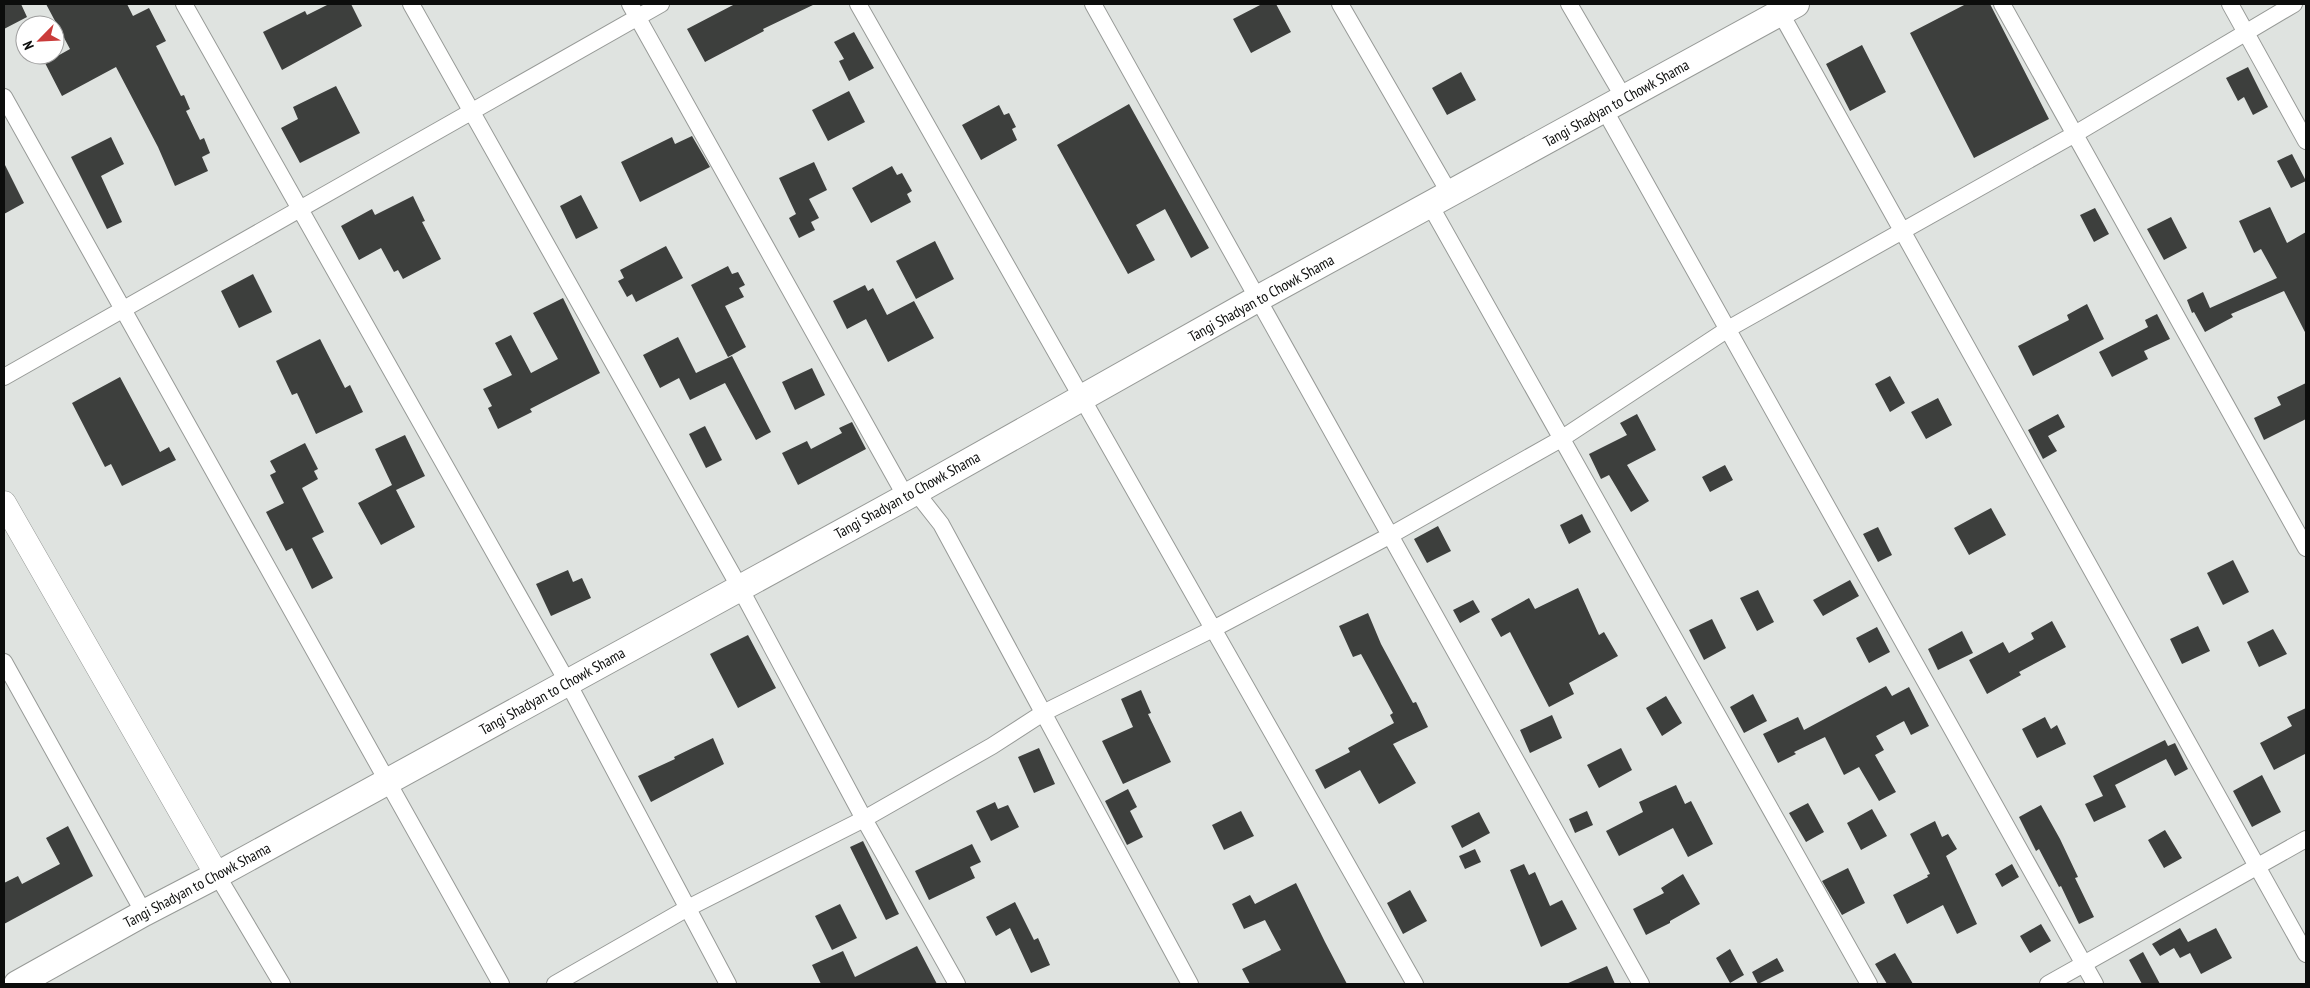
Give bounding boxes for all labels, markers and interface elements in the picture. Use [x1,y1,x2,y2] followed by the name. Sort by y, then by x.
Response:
[15,15,65,65] north arrow
[18,38,38,52] text: N
[1540,55,1692,151] street label: Tangi Shadyan to Chowk Shama
[1185,250,1337,346] street label: Tangi Shadyan to Chowk Shama
[831,447,983,543] street label: Tangi Shadyan to Chowk Shama
[476,643,628,739] street label: Tangi Shadyan to Chowk Shama
[120,838,274,932] street label: Tangi Shadyan to Chowk Shama

